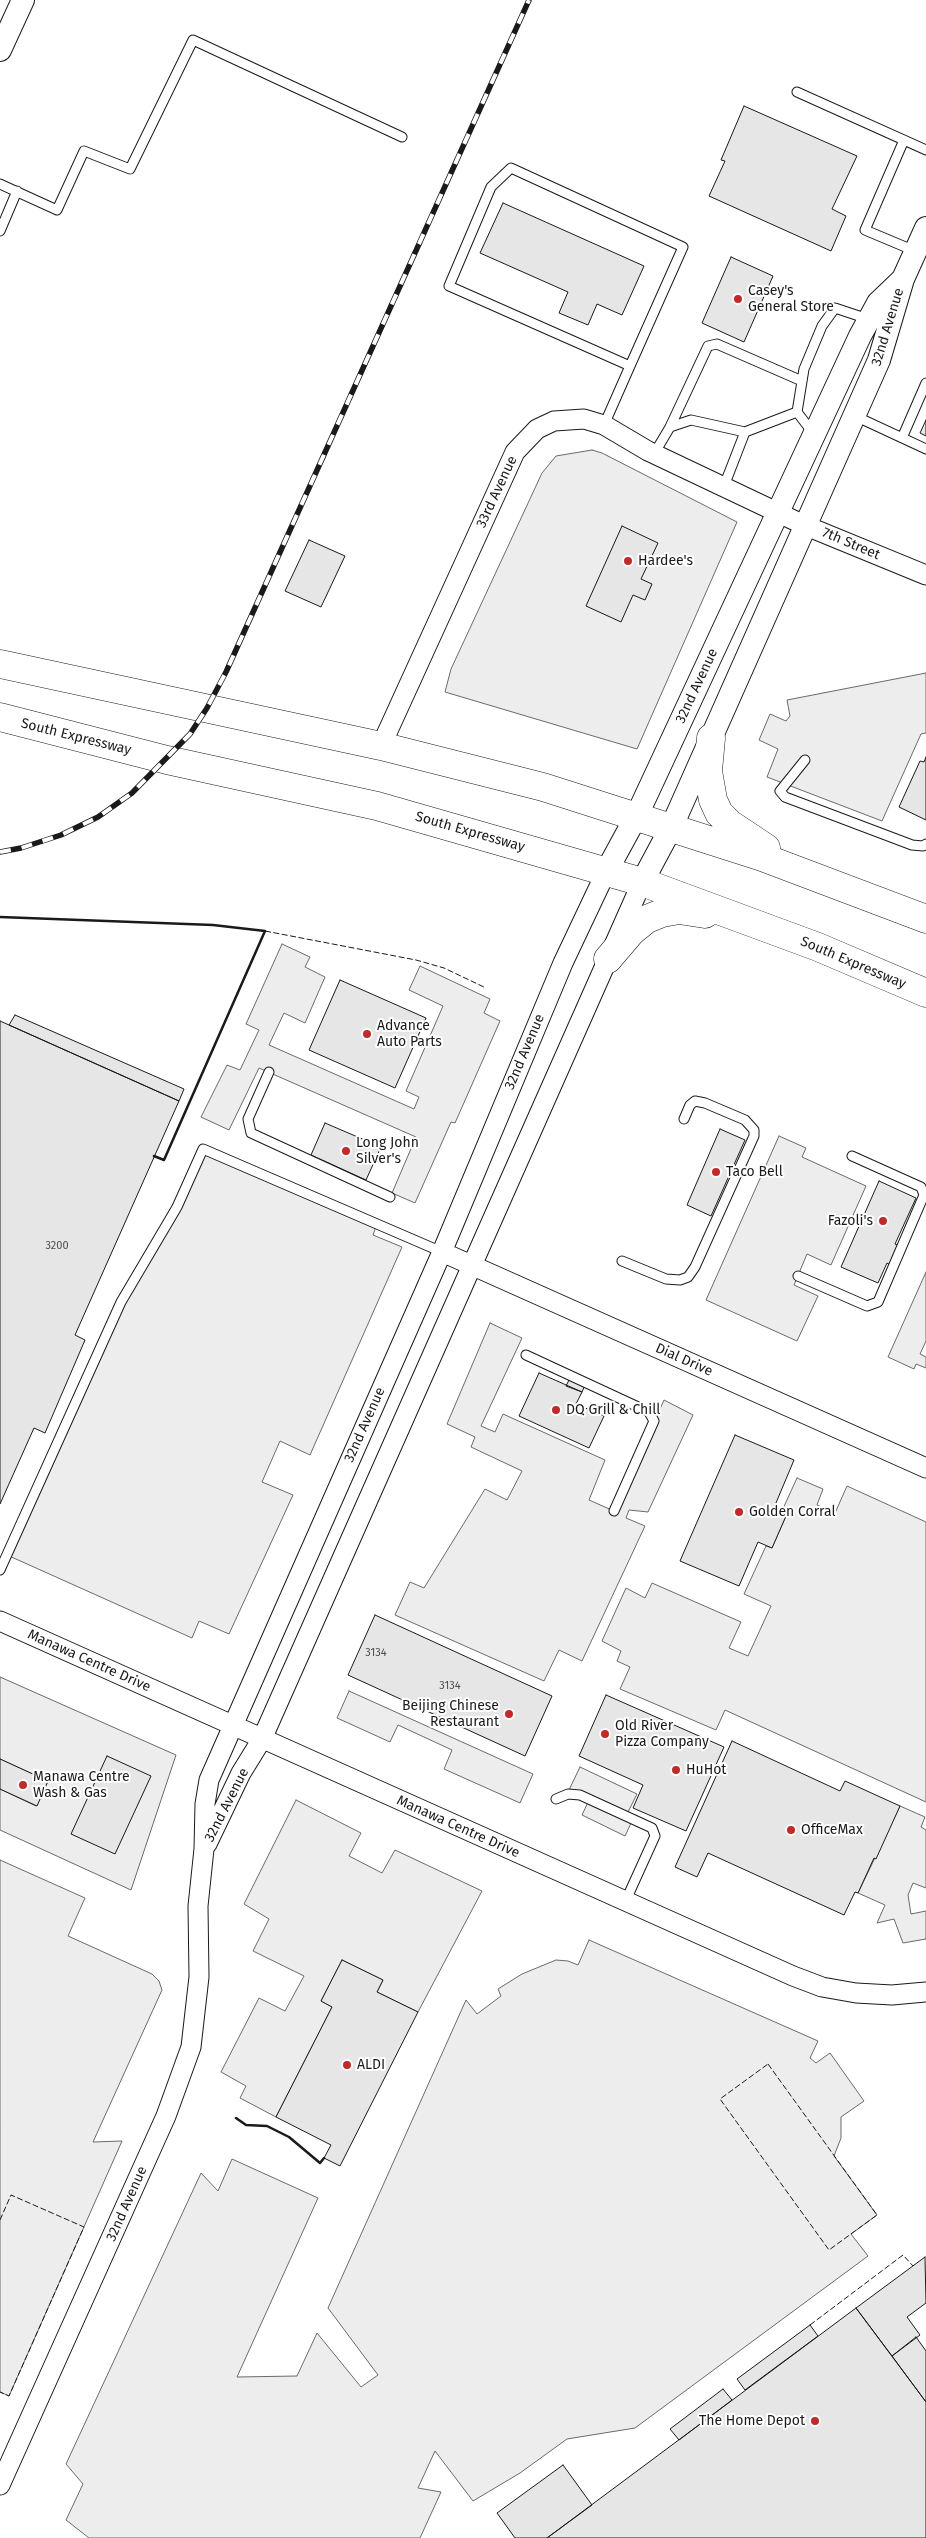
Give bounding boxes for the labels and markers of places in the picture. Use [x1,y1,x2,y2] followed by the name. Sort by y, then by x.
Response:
[748,283,834,316] place label: Casey's General Store
[732,293,744,305] marker: Casey's General Store
[638,553,693,569] place label: Hardee's
[622,555,634,567] marker: Hardee's
[377,1018,442,1050] place label: Advance Auto Parts
[361,1028,373,1040] marker: Advance Auto Parts
[356,1135,419,1168] place label: Long John Silver's
[340,1145,352,1157] marker: Long John Silver's
[726,1164,783,1180] place label: Taco Bell
[710,1166,722,1178] marker: Taco Bell
[828,1213,873,1229] place label: Fazoli's
[877,1215,889,1227] marker: Fazoli's
[566,1402,660,1418] place label: DQ Grill & Chill
[550,1404,562,1416] marker: DQ Grill & Chill
[749,1504,836,1520] place label: Golden Corral
[733,1506,745,1518] marker: Golden Corral
[402,1698,499,1730] place label: Beijing Chinese Restaurant
[503,1708,515,1720] marker: Beijing Chinese Restaurant
[615,1718,709,1750] place label: Old River Pizza Company
[599,1728,611,1740] marker: Old River Pizza Company
[686,1762,726,1778] place label: HuHot
[670,1764,682,1776] marker: HuHot
[33,1769,130,1801] place label: Manawa Centre Wash & Gas
[17,1779,29,1791] marker: Manawa Centre Wash & Gas
[801,1822,863,1838] place label: OfficeMax
[785,1824,797,1836] marker: OfficeMax
[357,2057,385,2073] place label: ALDI
[341,2059,353,2071] marker: ALDI
[699,2413,805,2429] place label: The Home Depot
[809,2415,821,2427] marker: The Home Depot

